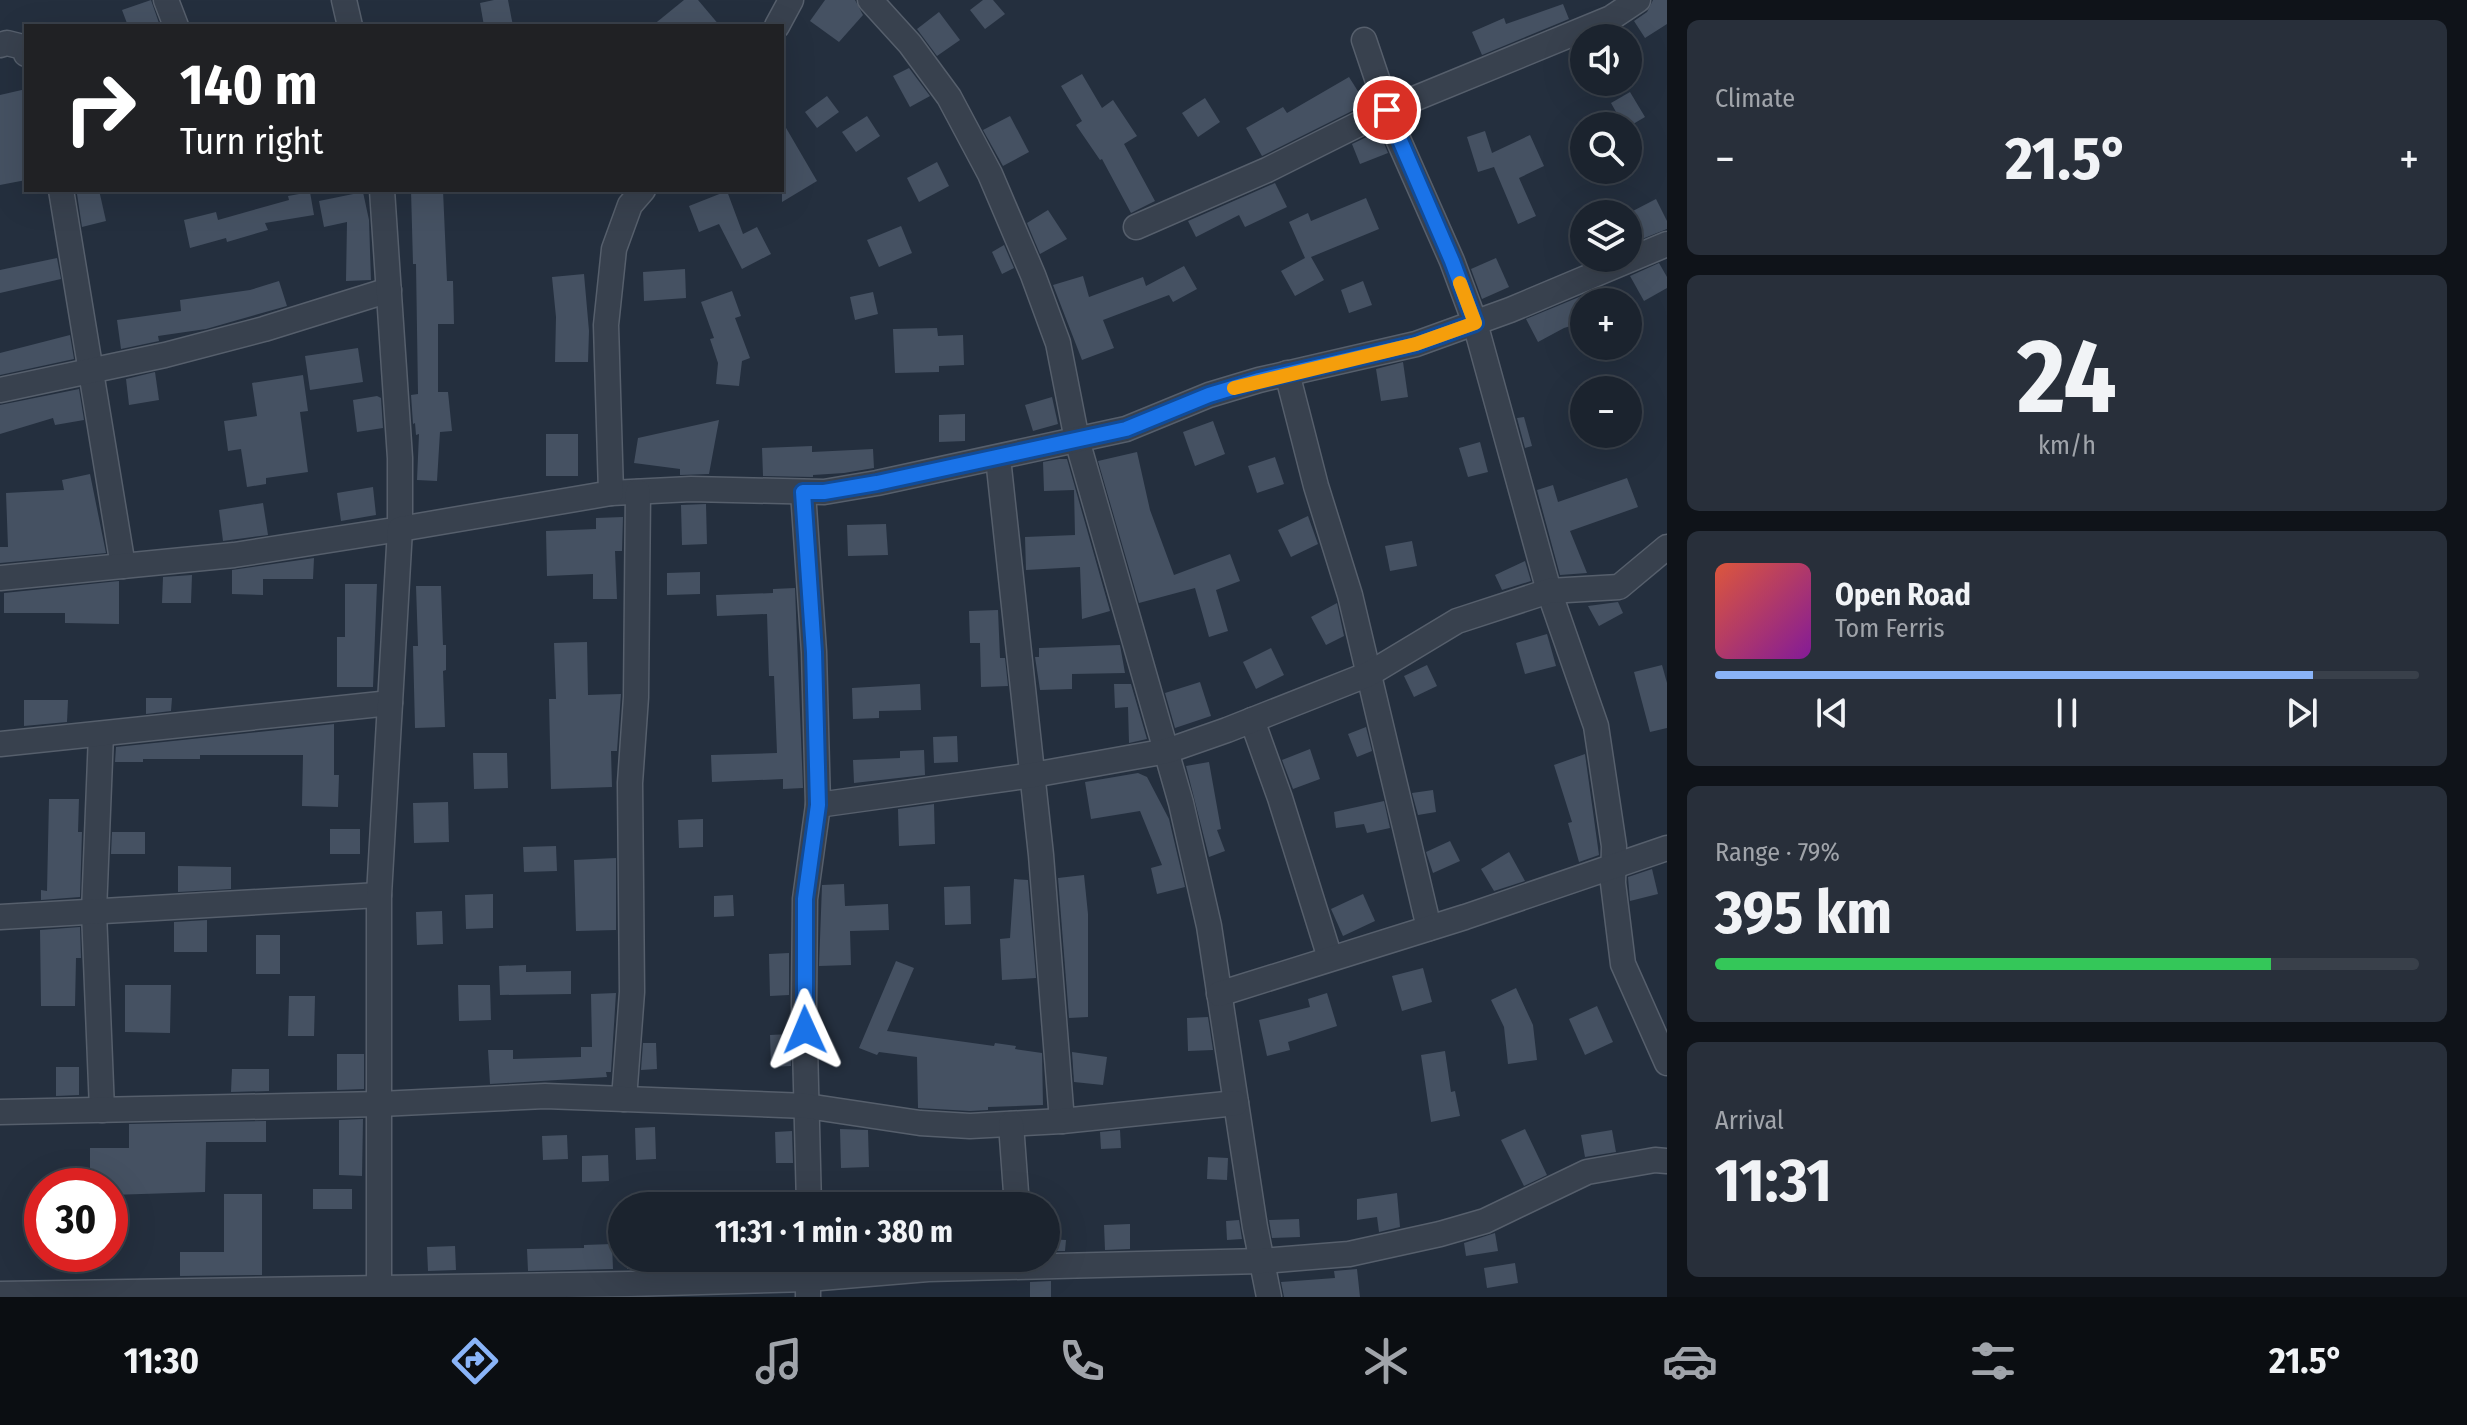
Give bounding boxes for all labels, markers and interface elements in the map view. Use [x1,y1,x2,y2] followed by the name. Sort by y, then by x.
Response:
[1570,24,1642,448] map controls
[1570,24,1642,96] button: sound
[180,52,317,119] text: 140 m
[48,56,152,160] icon: right
[1353,76,1421,144] pin
[1715,83,1795,114] text: Climate
[1365,88,1409,132] icon: arrive
[1570,112,1642,184] button: search
[180,120,323,164] text: Turn right
[2005,123,2129,195] text: 21.5°
[1715,133,1735,186] text: −
[2399,133,2419,186] text: +
[1570,200,1642,272] button: layers
[1570,288,1642,360] button: +
[2017,315,2117,440] text: 24
[1570,376,1642,448] button: −
[2038,430,2096,461] text: km/h
[1835,577,1971,613] text: Open Road
[1835,613,1945,644] text: Tom Ferris
[1810,691,1854,735] icon: previous
[2045,691,2089,735] icon: pause
[2280,691,2324,735] icon: next
[1715,837,1840,868] text: Range · 79%
[1715,877,1892,949] text: 395 km
[763,988,847,1072] position arrow
[1715,1105,1784,1136] text: Arrival
[1715,1145,1832,1217] text: 11:31
[24,1168,128,1272] speed limit sign: 30
[715,1214,953,1250] text: 11:31 · 1 min · 380 m
[447,1333,503,1389] icon: directions
[751,1333,807,1389] icon: music
[1054,1333,1110,1389] icon: phone
[1358,1333,1414,1389] icon: climate
[1662,1333,1718,1389] icon: car
[1965,1333,2021,1389] icon: filters
[124,1339,199,1383] text: 11:30
[2269,1339,2343,1383] text: 21.5°

